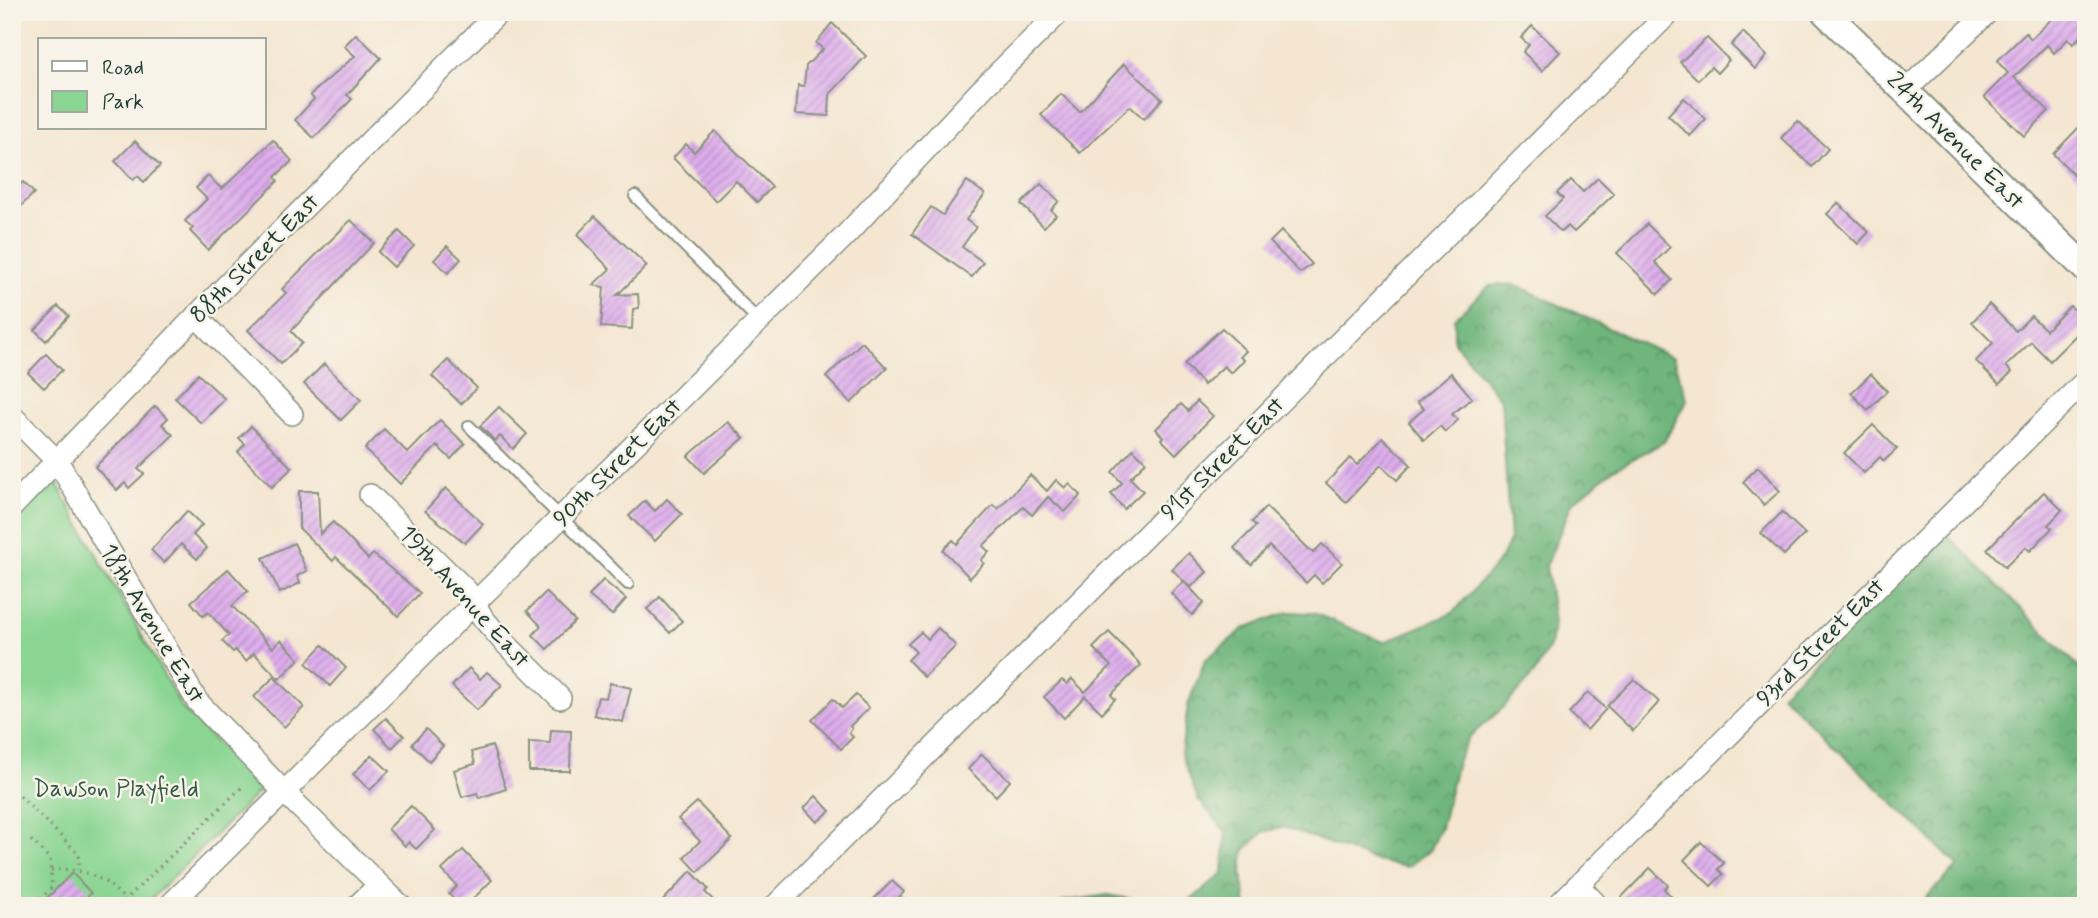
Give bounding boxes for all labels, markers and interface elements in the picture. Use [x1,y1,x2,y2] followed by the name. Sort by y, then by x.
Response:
[38,38,266,130] legend
[102,54,144,82] text: Road
[1879,65,2031,217] street label: 24th Avenue East
[102,88,144,116] text: Park
[184,187,327,331] street label: 88th Street East
[1154,390,1292,528] street label: 91st Street East
[547,392,689,534] street label: 90th Street East
[392,519,536,675] street label: 19th Avenue East
[92,539,212,709] street label: 18th Avenue East
[1750,572,1892,714] street label: 93rd Street East
[33,774,199,805] park label: Dawson Playfield

